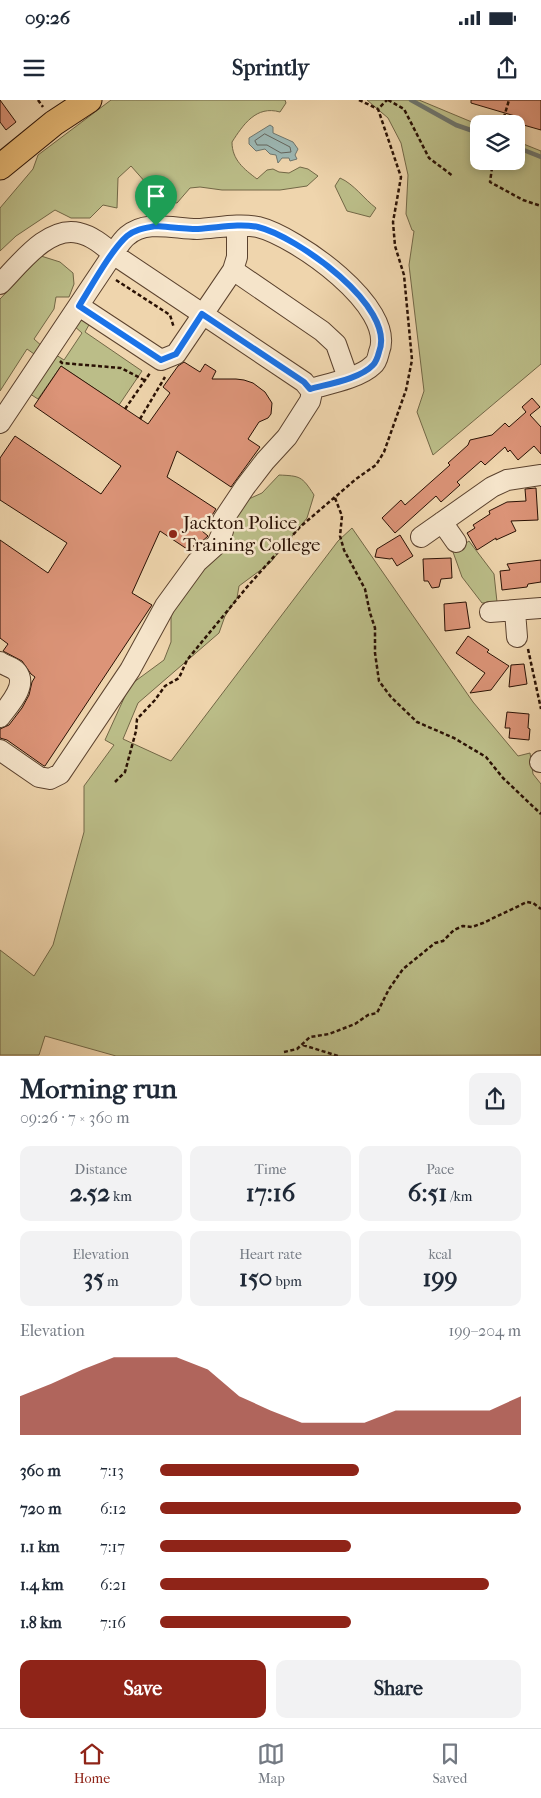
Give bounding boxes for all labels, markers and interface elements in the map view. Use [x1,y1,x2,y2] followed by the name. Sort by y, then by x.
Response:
[25,7,70,29] text: 09:26
[20,54,48,82] icon: menu
[493,54,521,82] icon: share
[232,55,309,81] text: Sprintly
[470,115,525,170] map controls
[470,115,525,170] button: layers
[135,175,177,226] pin
[142,182,170,210] icon: arrive
[181,512,320,556] place label: Jackton Police Training College
[167,528,179,540] marker: Jackton Police Training College
[20,1072,177,1105] text: Morning run
[469,1073,521,1125] button: share
[20,1108,130,1127] text: 09:26 · 7 × 360 m
[75,1161,127,1178] text: Distance
[255,1161,286,1178] text: Time
[426,1161,454,1178] text: Pace
[70,1178,110,1207] text: 2.52
[246,1178,295,1207] text: 17:16
[408,1178,447,1207] text: 6:51
[110,1188,132,1205] text: km
[447,1188,472,1205] text: /km
[73,1246,129,1263] text: Elevation
[239,1246,302,1263] text: Heart rate
[428,1246,452,1263] text: kcal
[83,1263,104,1292] text: 35
[239,1263,272,1292] text: 150
[423,1263,458,1292] text: 199
[104,1273,119,1290] text: m
[272,1273,302,1290] text: bpm
[20,1321,85,1340] text: Elevation
[448,1321,521,1340] text: 199–204 m
[20,1461,61,1480] text: 360 m
[100,1461,124,1480] text: 7:13
[20,1499,61,1518] text: 720 m
[100,1499,126,1518] text: 6:12
[20,1537,59,1556] text: 1.1 km
[100,1537,125,1556] text: 7:17
[20,1575,64,1594] text: 1.4 km
[100,1575,126,1594] text: 6:21
[20,1613,62,1632] text: 1.8 km
[100,1613,126,1632] text: 7:16
[20,1660,266,1718] button: Save
[276,1660,521,1718] button: Share
[74,1740,110,1787] tab: Home
[257,1740,285,1787] tab: Map
[433,1740,467,1787] tab: Saved

